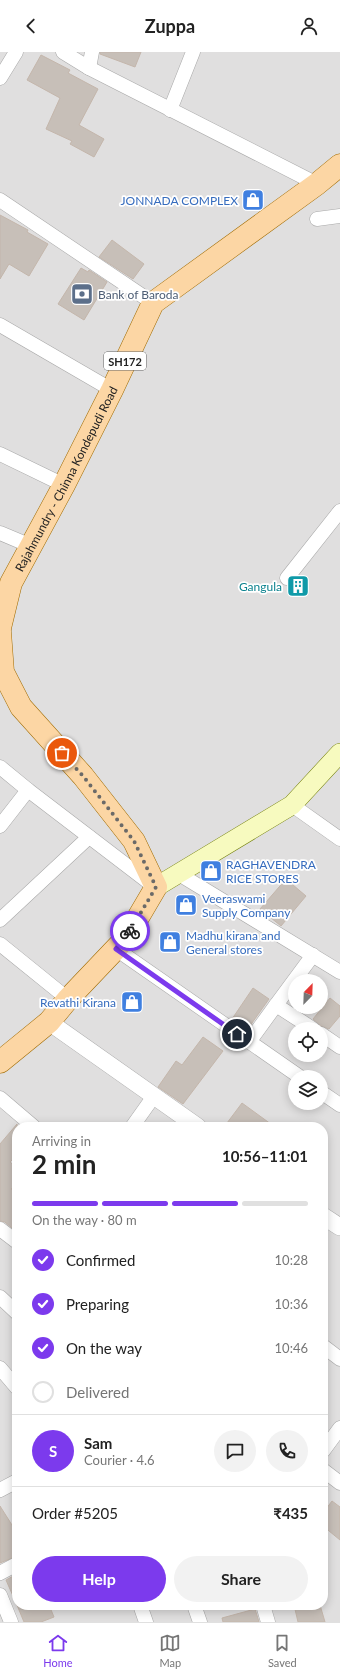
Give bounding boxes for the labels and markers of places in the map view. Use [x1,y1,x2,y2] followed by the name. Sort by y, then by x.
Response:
[240,187,266,213] shop icon: JONNADA COMPLEX
[121,193,238,208] place label: JONNADA COMPLEX
[69,281,95,307] bank icon: Bank of Baroda
[98,287,178,302] place label: Bank of Baroda
[285,573,311,599] building icon: Gangula
[239,579,282,594] place label: Gangula
[45,736,79,770] pin
[226,857,317,886] place label: RAGHAVENDRA RICE STORES
[198,858,224,884] shop icon: RAGHAVENDRA RICE STORES
[202,891,291,920] place label: Veeraswami Supply Company
[173,892,199,918] shop icon: Veeraswami Supply Company
[186,928,280,957] place label: Madhu kirana and General stores
[157,929,183,955] shop icon: Madhu kirana and General stores
[119,989,145,1015] shop icon: Revathi Kirana
[40,995,116,1010] place label: Revathi Kirana
[220,1017,254,1051] pin

